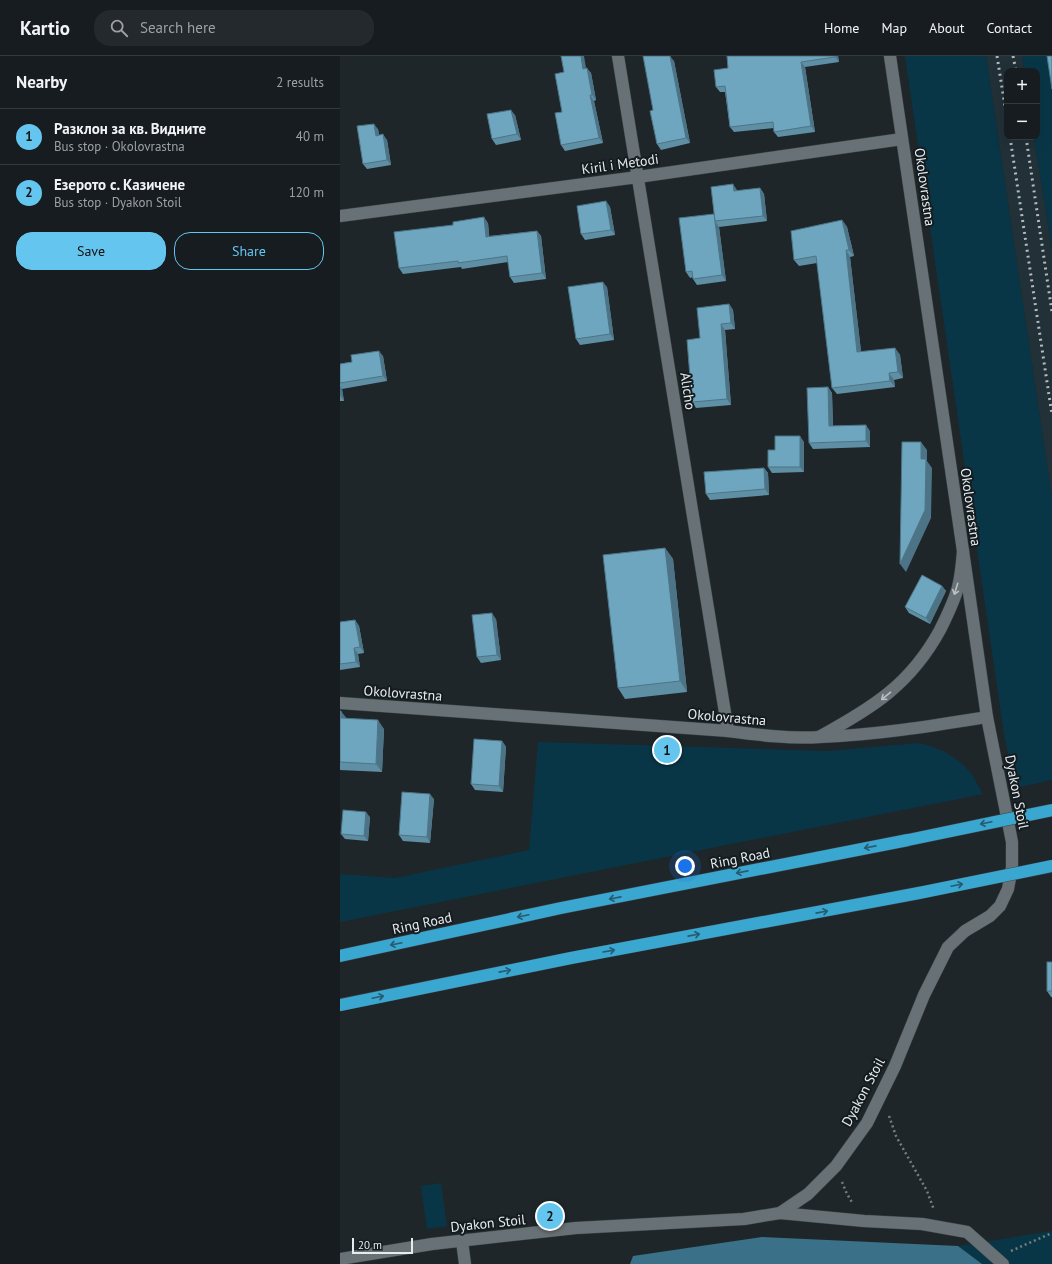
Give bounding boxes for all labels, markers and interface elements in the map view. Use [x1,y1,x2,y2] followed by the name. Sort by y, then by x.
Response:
[94,10,374,46] search box
[20,16,70,40] text: Kartio
[108,17,130,39] icon: search
[140,18,216,37] text: Search here
[824,19,859,37] text: Home
[881,19,907,37] text: Map
[929,19,965,37] text: About
[987,19,1032,37] text: Contact
[1004,68,1040,140] map controls
[1004,68,1040,104] button: +
[16,71,67,93] text: Nearby
[276,74,324,91] text: 2 results
[1004,104,1040,140] button: −
[54,119,206,138] text: Разклон за кв. Видните
[25,128,33,145] text: 1
[296,128,324,145] text: 40 m
[54,138,185,155] text: Bus stop · Okolovrastna
[911,147,939,227] street label: Okolovrastna
[580,150,660,178] street label: Kiril i Metodi
[54,175,185,194] text: Езерото с. Казичене
[25,184,33,201] text: 2
[289,184,324,201] text: 120 m
[54,194,182,211] text: Bus stop · Dyakon Stoil
[16,232,166,270] button: Save
[174,232,324,270] button: Share
[676,371,700,411] street label: Alicho
[957,467,985,547] street label: Okolovrastna
[952,583,959,596] one-way arrow
[363,681,443,705] street label: Okolovrastna
[880,691,891,700] one-way arrow
[687,705,767,729] street label: Okolovrastna
[654,735,680,765] pin: 1
[1001,753,1033,831] street label: Dyakon Stoil
[980,820,993,828] one-way arrow
[709,843,771,873] street label: Ring Road
[864,844,877,852] one-way arrow
[675,856,695,876] your location
[736,869,749,877] one-way arrow
[950,881,963,889] one-way arrow
[609,894,622,902] one-way arrow
[815,907,828,915] one-way arrow
[390,908,454,938] street label: Ring Road
[517,913,530,921] one-way arrow
[687,931,700,939] one-way arrow
[390,940,403,948] one-way arrow
[602,947,615,955] one-way arrow
[499,967,512,975] one-way arrow
[371,993,384,1001] one-way arrow
[837,1055,889,1129] street label: Dyakon Stoil
[537,1201,563,1231] pin: 2
[450,1210,526,1236] street label: Dyakon Stoil
[352,1236,413,1255] scale bar
[358,1238,382,1252] text: 20 m

